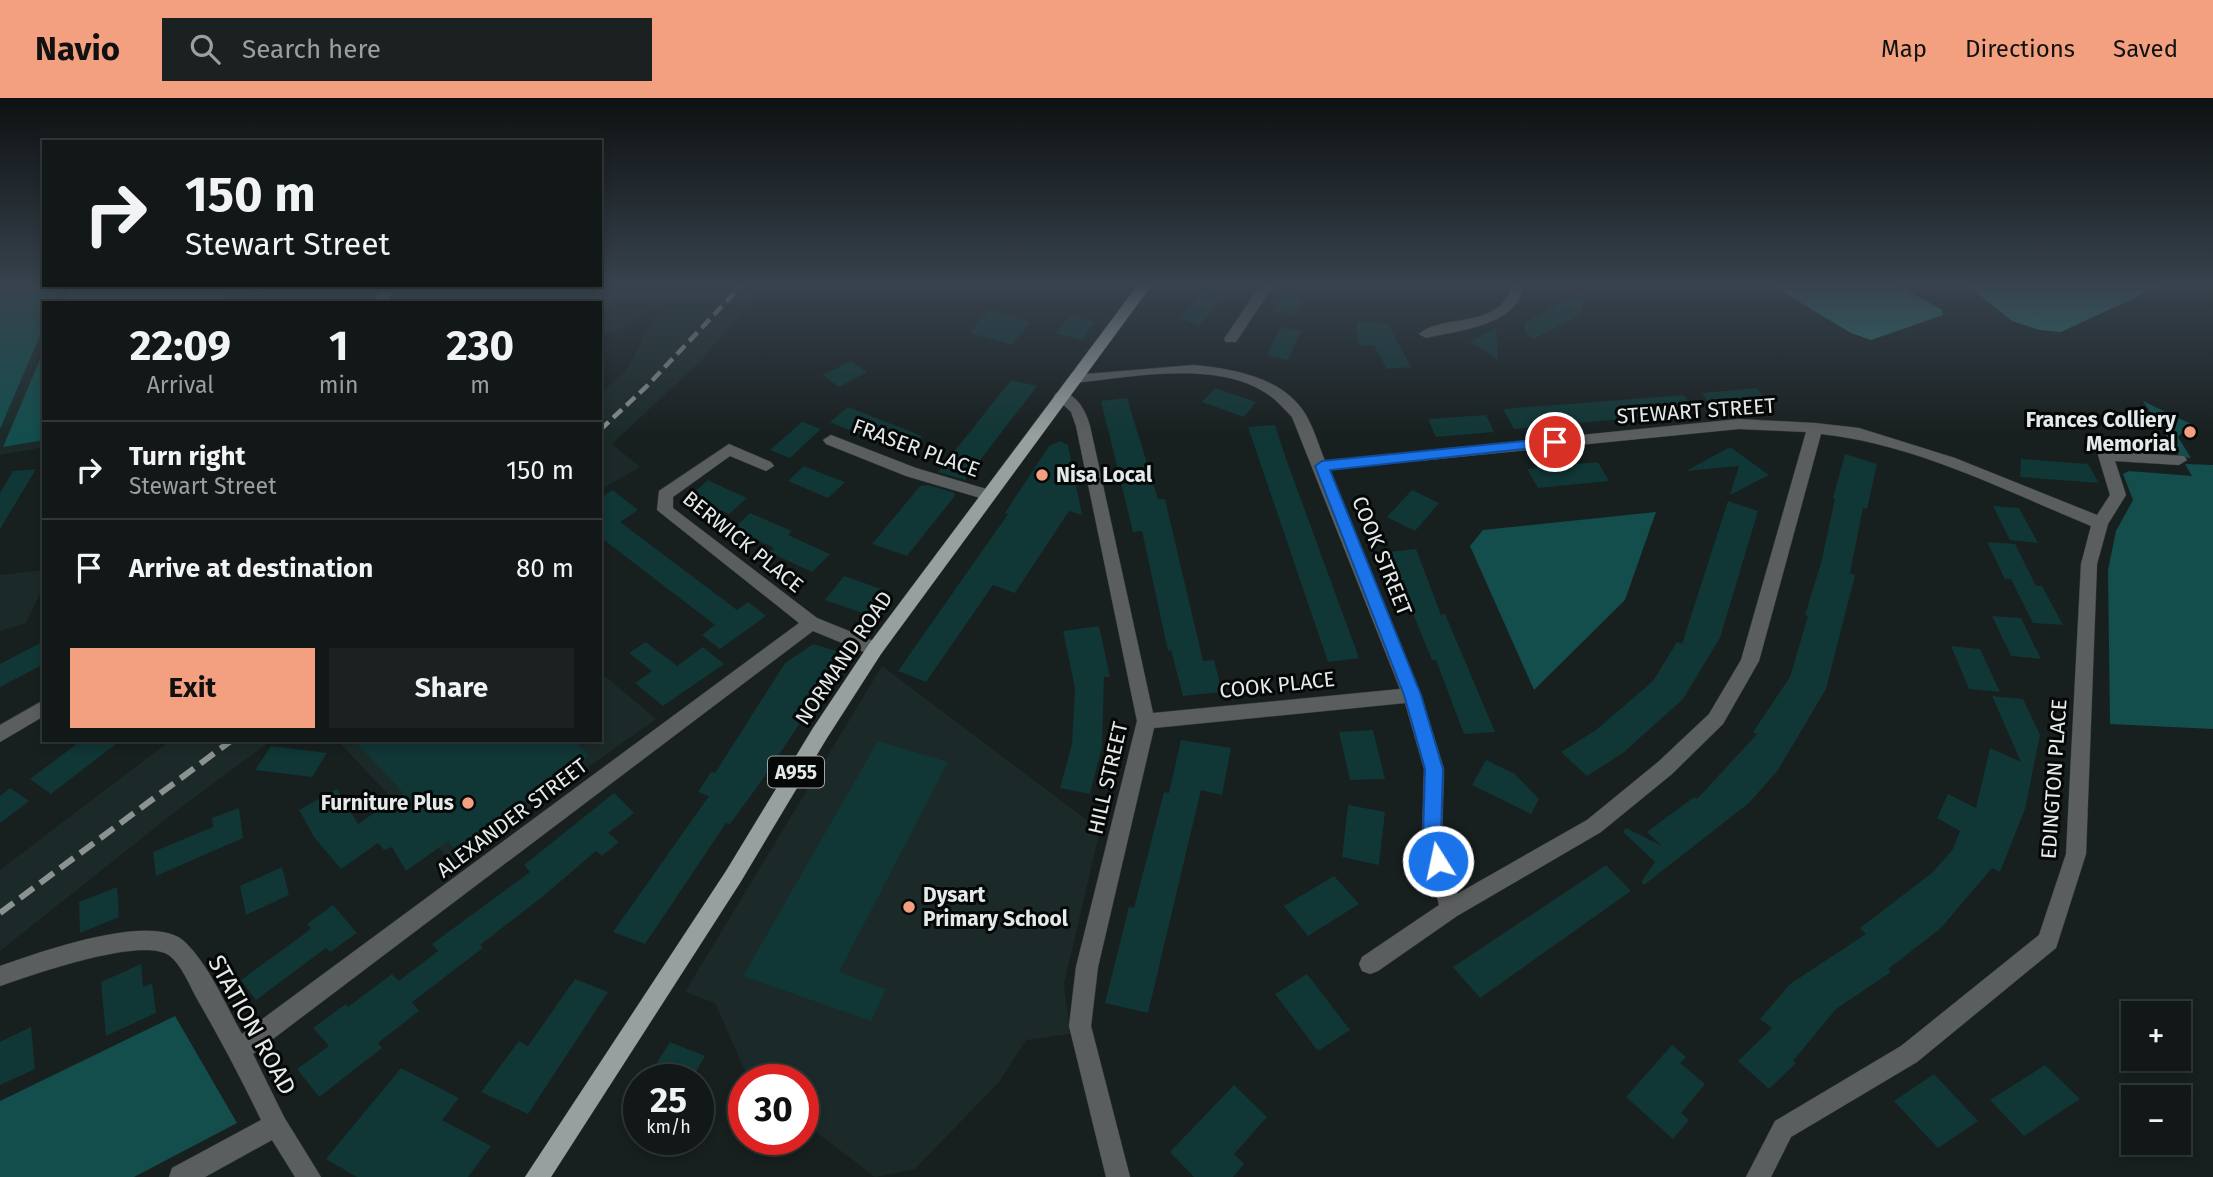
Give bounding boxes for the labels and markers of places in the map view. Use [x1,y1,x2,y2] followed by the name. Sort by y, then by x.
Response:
[2026,407,2177,457] place label: Frances Colliery Memorial
[1525,412,1585,472] pin
[2182,424,2198,440] marker: Frances Colliery Memorial
[1056,462,1153,488] place label: Nisa Local
[1034,467,1050,483] marker: Nisa Local
[321,790,454,816] place label: Furniture Plus
[460,795,476,811] marker: Furniture Plus
[923,882,1069,932] place label: Dysart Primary School
[901,899,917,915] marker: Dysart Primary School

